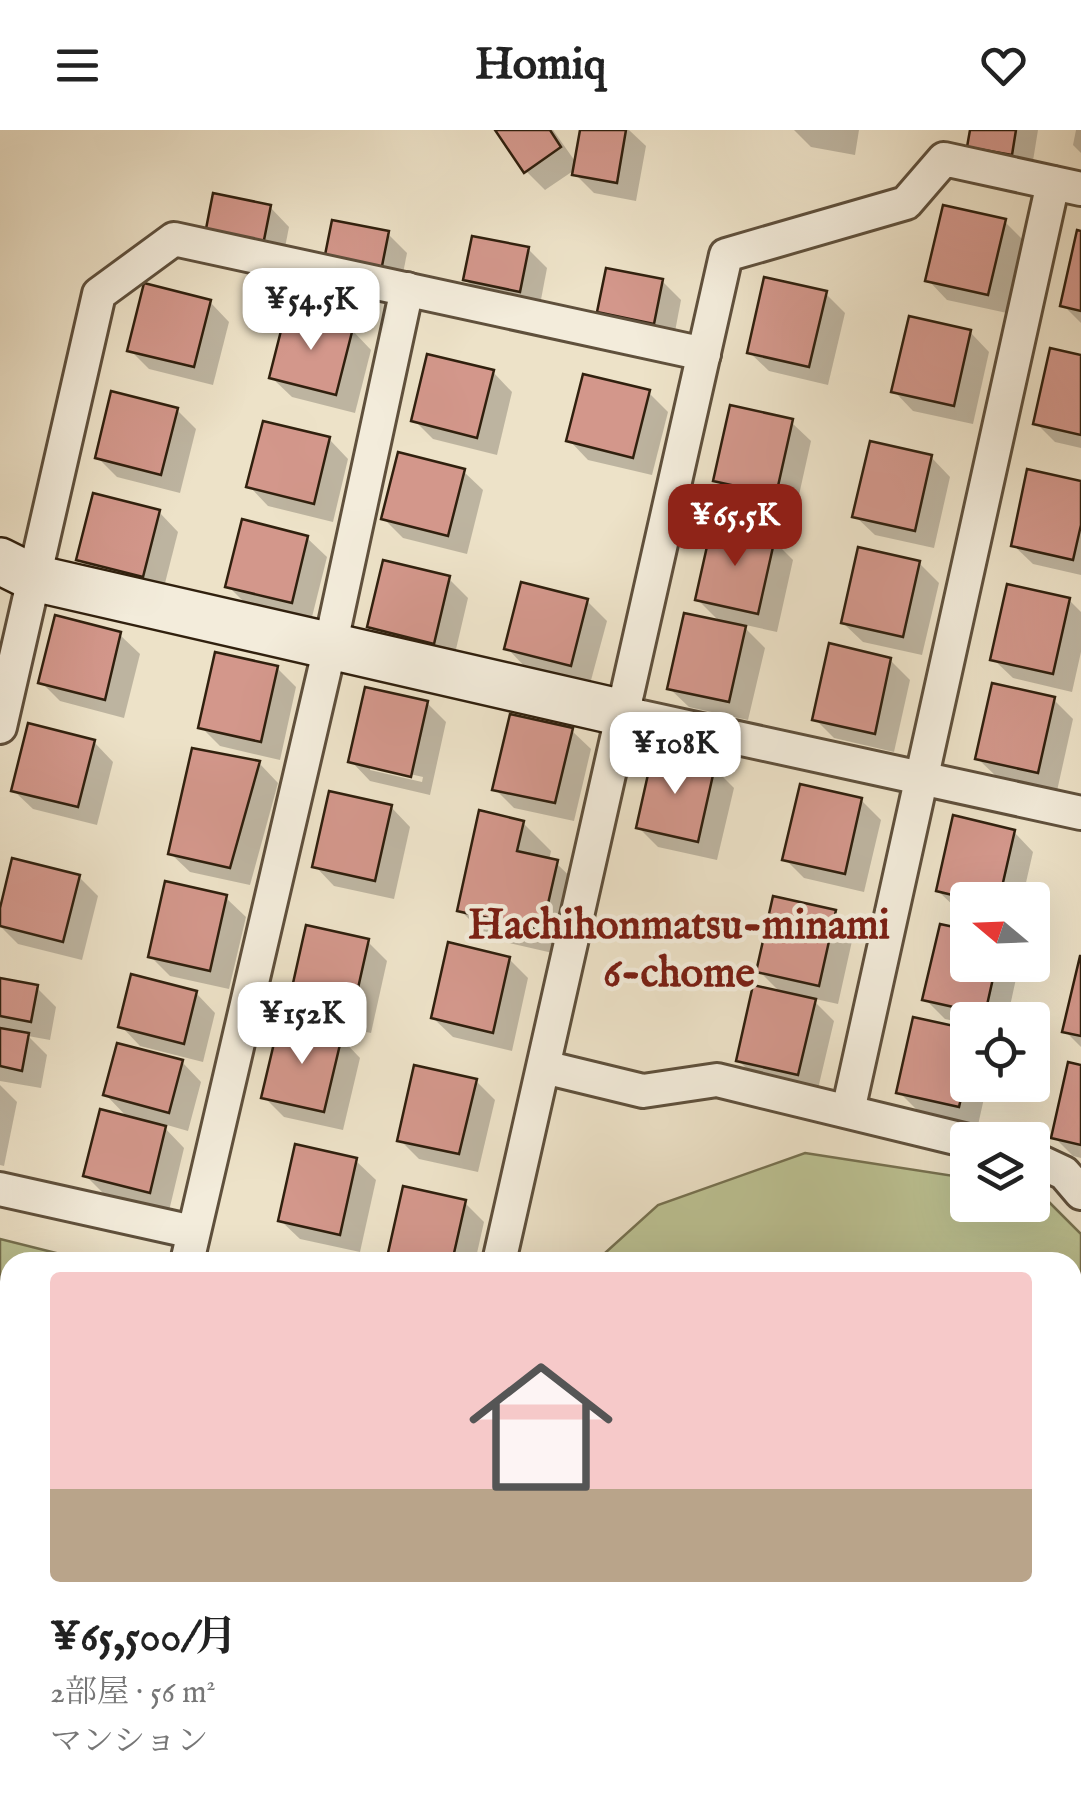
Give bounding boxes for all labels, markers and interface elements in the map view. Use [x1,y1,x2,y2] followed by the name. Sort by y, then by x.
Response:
[475,37,606,94] text: Homiq
[50,38,105,93] icon: menu
[976,38,1031,93] icon: heart
[230,268,392,353] pin: ¥54.5K
[265,280,357,321] text: ¥54.5K
[654,484,816,569] pin: ¥65.5K
[690,496,780,537] text: ¥65.5K
[605,712,745,797] pin: ¥108K
[632,724,718,765] text: ¥108K
[950,882,1050,982] north arrow
[950,882,1050,1222] map controls
[468,900,890,1001] district label: Hachihonmatsu-minami 6-chome
[232,982,372,1067] pin: ¥152K
[260,994,344,1035] text: ¥152K
[950,1002,1050,1102] button: locate
[950,1122,1050,1222] button: layers
[451,1337,631,1517] icon: home
[50,1612,237,1665] text: ¥65,500/月
[50,1673,216,1714] text: 2部屋 · 56 m²
[50,1722,209,1763] text: マンション

